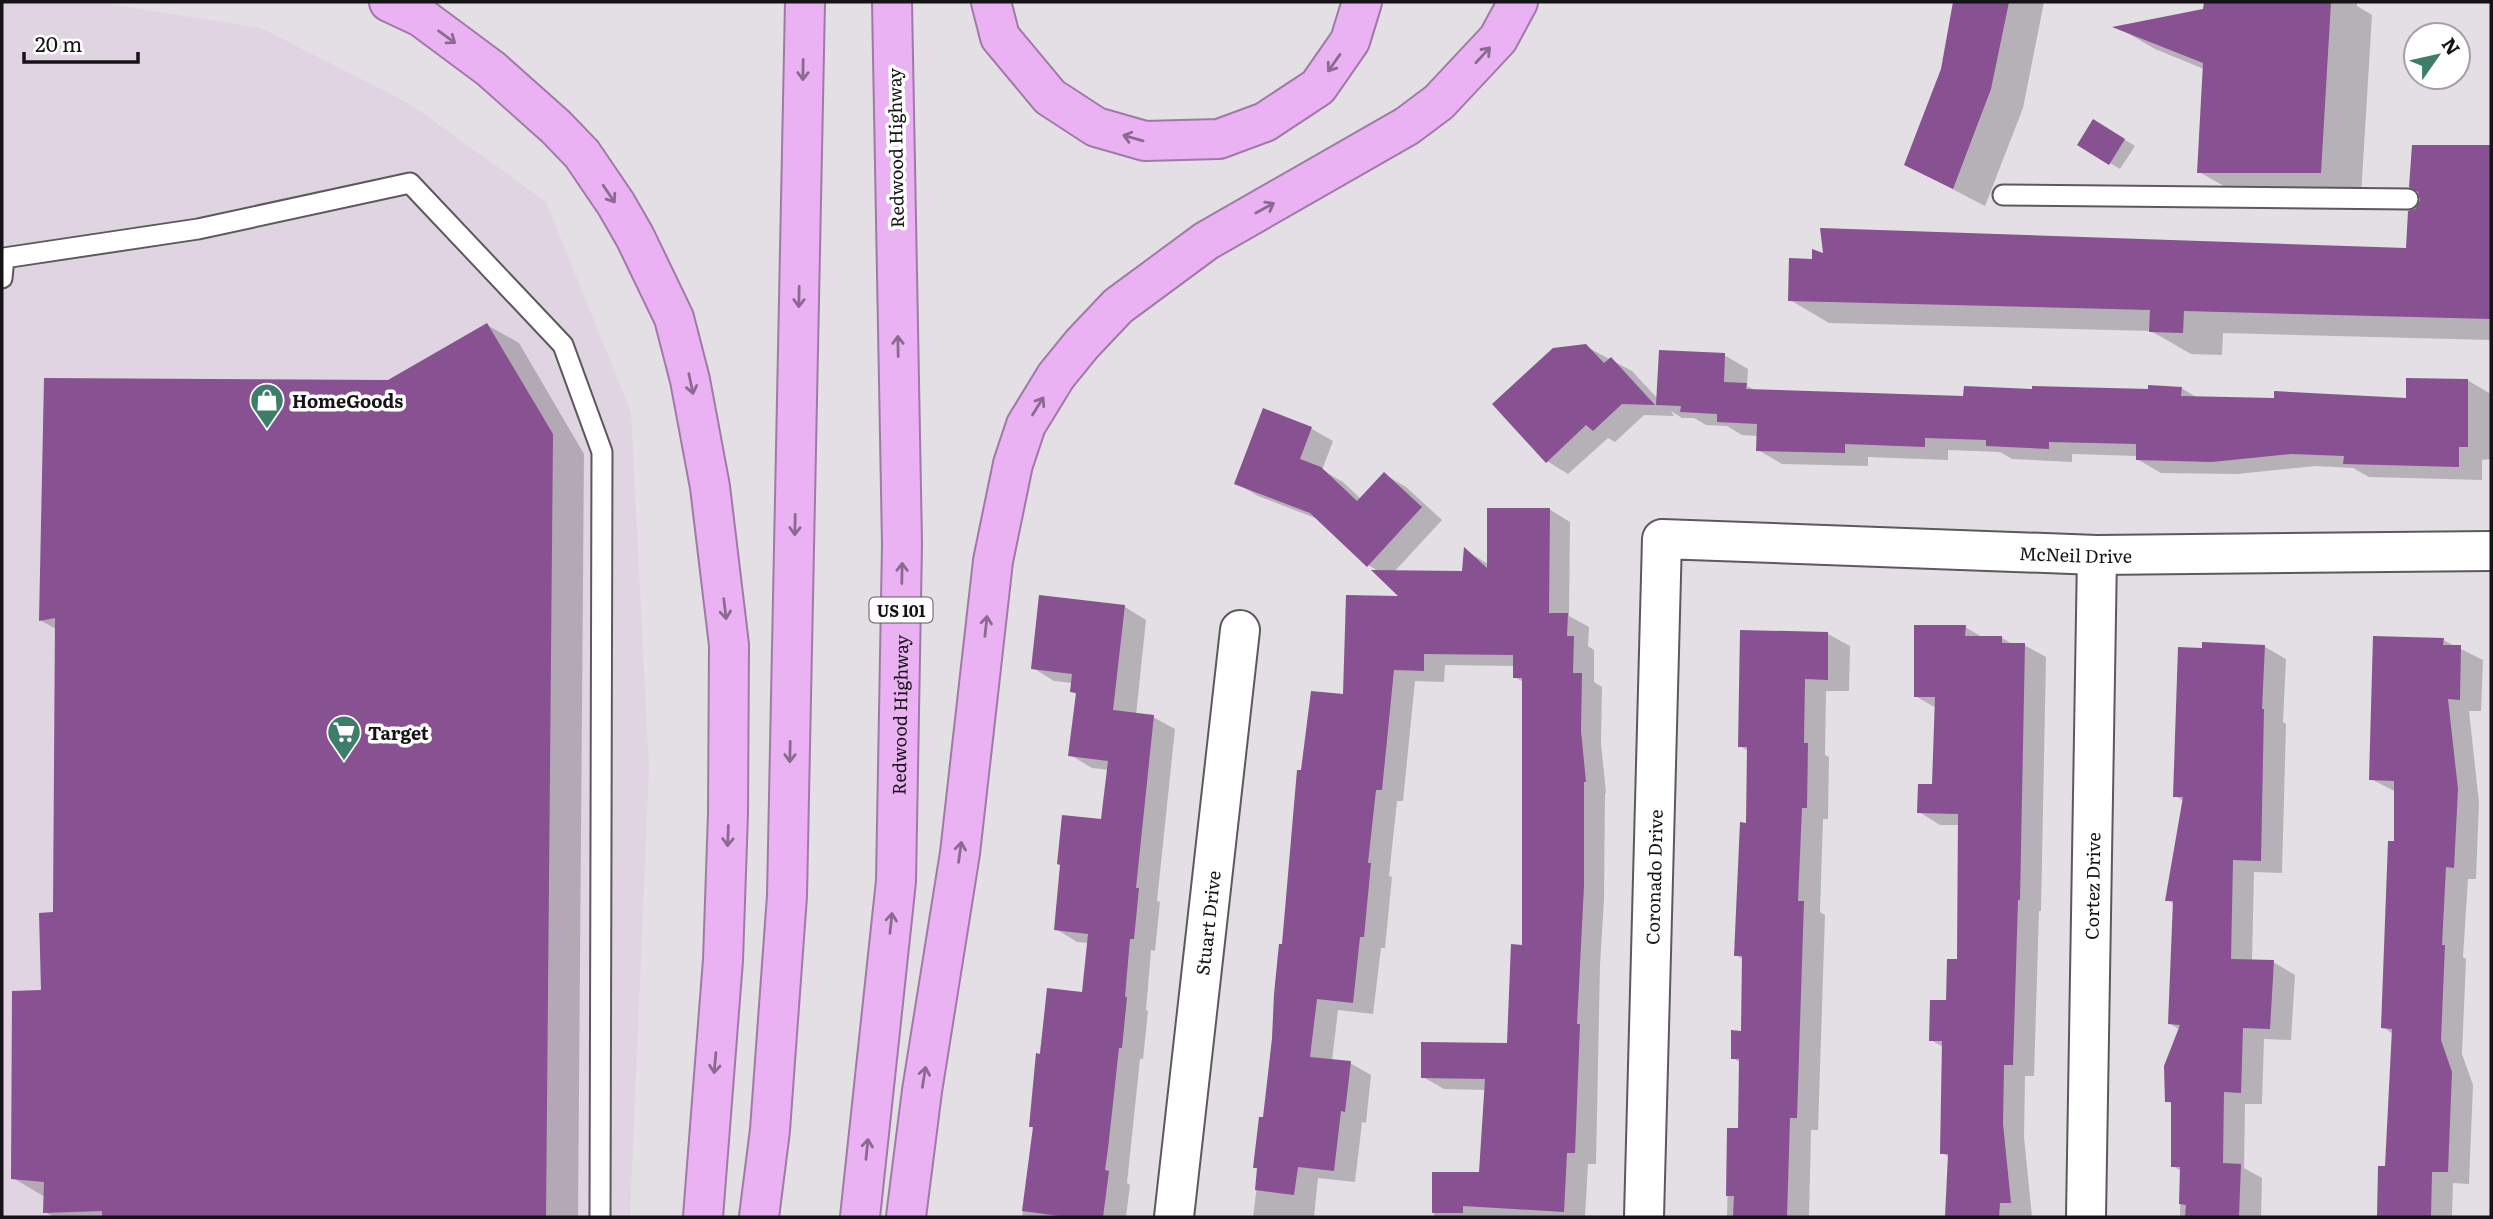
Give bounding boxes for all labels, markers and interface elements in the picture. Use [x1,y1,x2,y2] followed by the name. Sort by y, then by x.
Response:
[24,21,138,65] scale bar
[2402,21,2472,91] north arrow
[35,27,82,58] text: 20 m
[437,29,456,44] one-way arrow
[2436,31,2468,60] text: N
[1475,46,1491,64] one-way arrow
[1327,53,1341,72] one-way arrow
[797,58,810,81] one-way arrow
[880,67,910,228] street label: Redwood Highway
[1123,131,1145,144] one-way arrow
[602,184,616,203] one-way arrow
[1255,200,1275,214] one-way arrow
[793,286,806,309] one-way arrow
[892,335,905,358] one-way arrow
[684,372,698,395] one-way arrow
[248,381,286,430] shop icon: HomeGoods
[292,387,403,414] place label: HomeGoods
[1031,397,1045,417] one-way arrow
[788,513,802,536] one-way arrow
[2018,539,2132,569] street label: McNeil Drive
[895,562,908,585] one-way arrow
[718,597,731,620] one-way arrow
[870,597,932,622] road number: US 101
[980,615,993,638] one-way arrow
[884,634,914,795] street label: Redwood Highway
[325,713,363,762] supermarket icon: Target
[368,719,429,746] place label: Target
[784,741,797,764] one-way arrow
[1638,809,1668,945] street label: Coronado Drive
[721,824,734,847] one-way arrow
[2077,832,2106,940] street label: Cortez Drive
[954,841,967,864] one-way arrow
[1188,869,1226,977] street label: Stuart Drive
[885,912,898,935] one-way arrow
[708,1051,721,1074] one-way arrow
[918,1066,931,1089] one-way arrow
[861,1139,874,1161] one-way arrow

